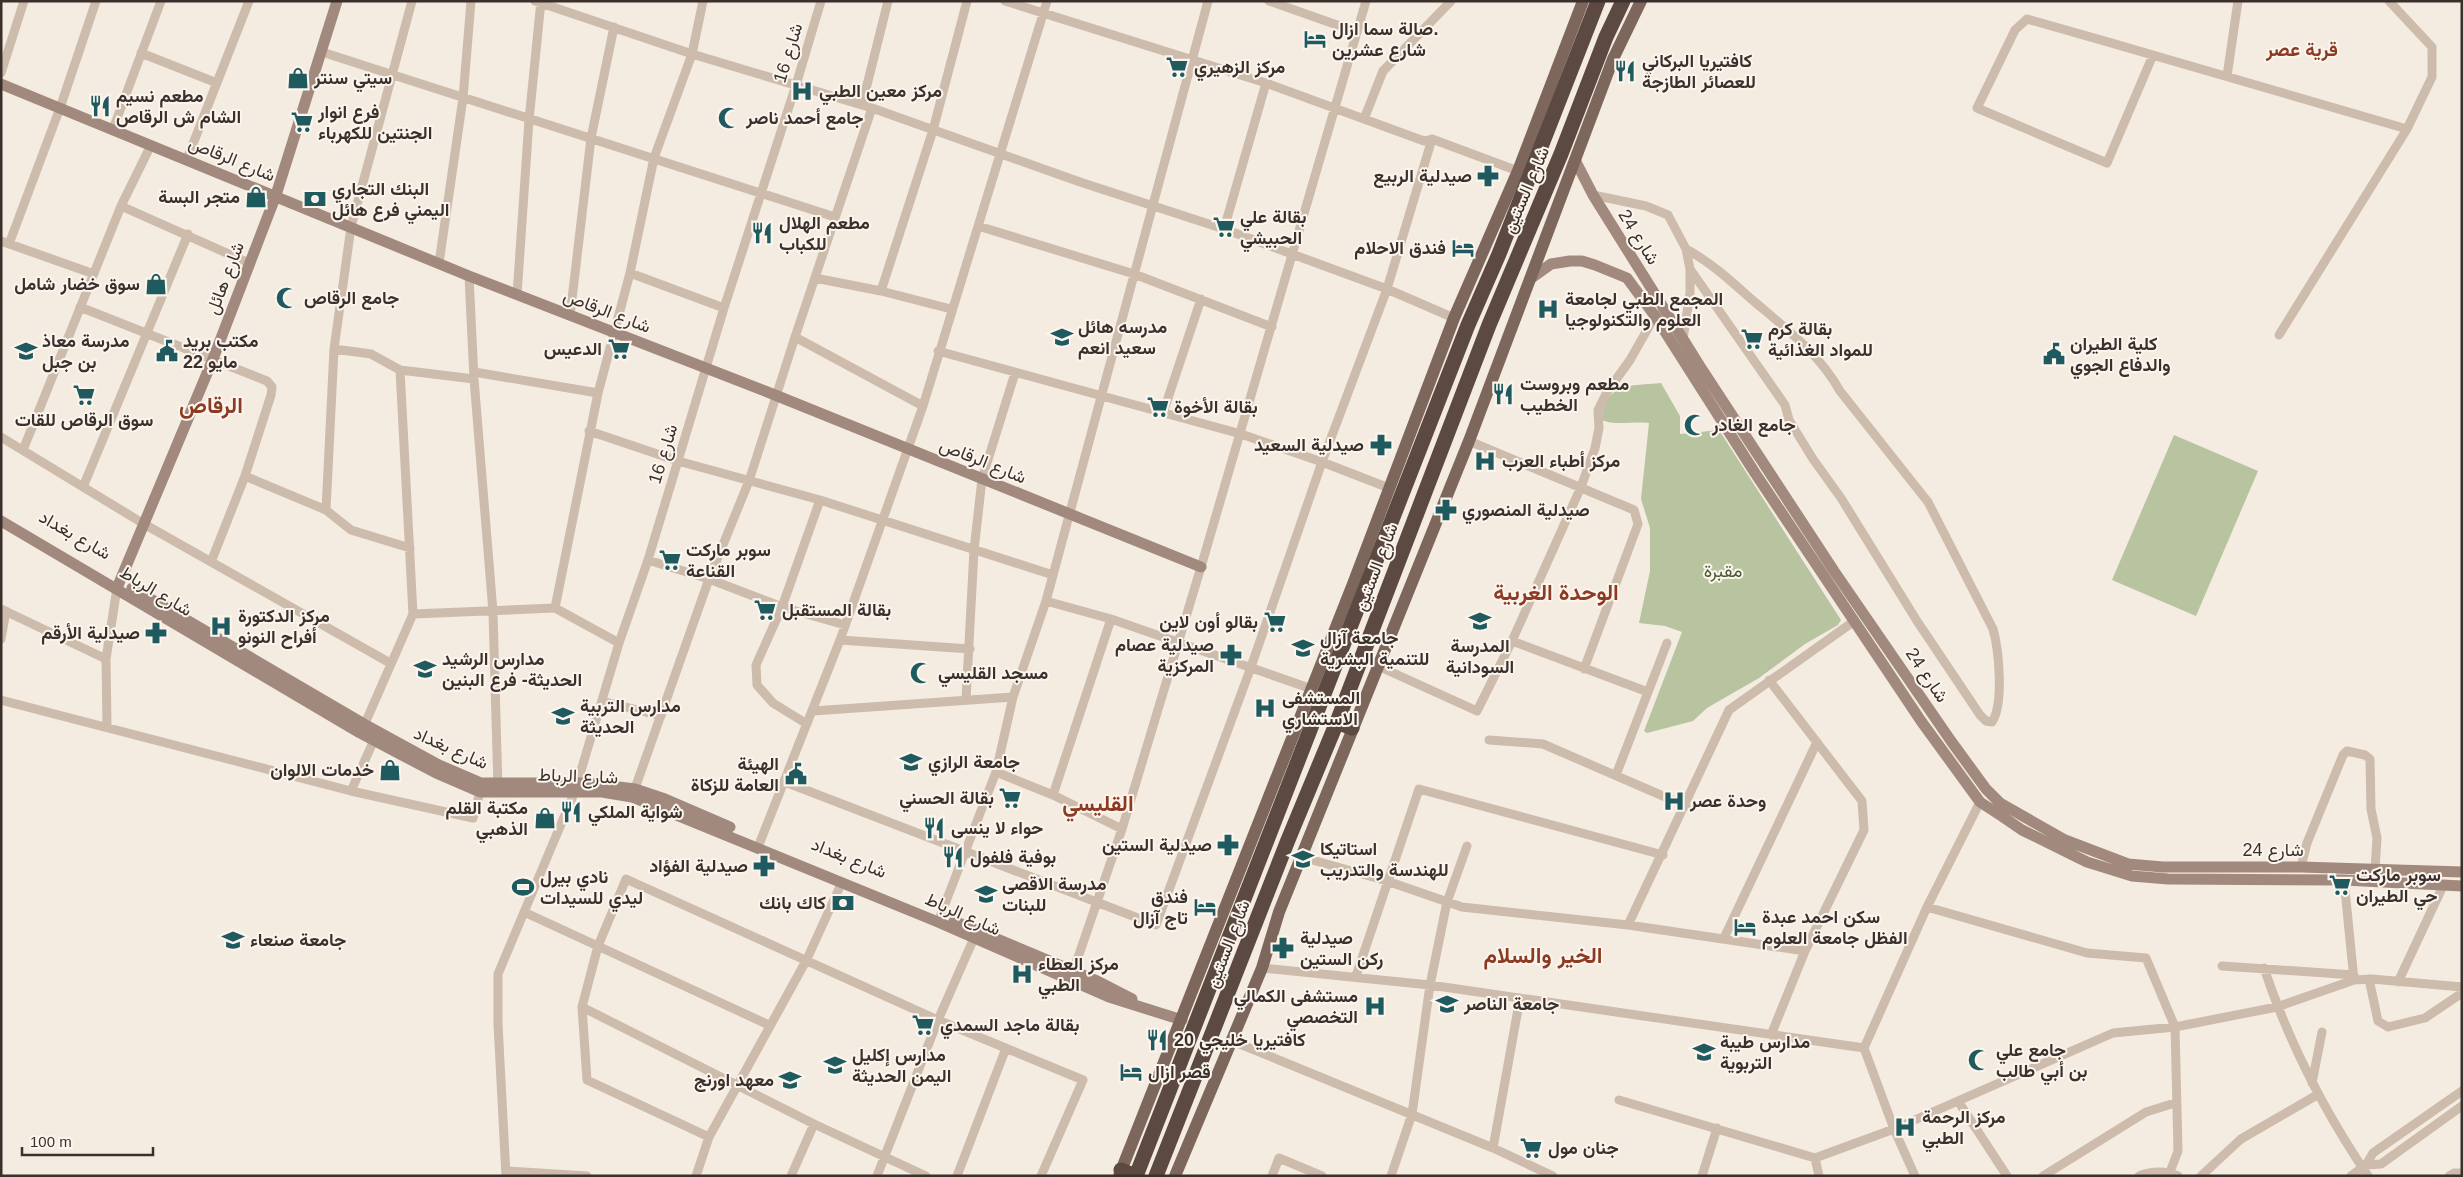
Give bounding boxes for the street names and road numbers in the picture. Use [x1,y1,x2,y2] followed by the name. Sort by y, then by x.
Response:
[769,21,808,86] street label: شارع 16
[185,133,278,187] street label: شارع الرقاص
[1499,144,1555,237] street label: شارع الستين
[1613,206,1664,269] street label: شارع 24
[202,239,250,318] street label: شارع هائل
[560,285,653,339] street label: شارع الرقاص
[644,422,683,487] street label: شارع 16
[936,435,1029,489] street label: شارع الرقاص
[35,507,114,565] street label: شارع بغداد
[1350,520,1404,614] street label: شارع الستين
[115,562,196,622] street label: شارع الرباط
[1900,644,1952,707] street label: شارع 24
[410,723,491,775] street label: شارع بغداد
[537,765,619,789] street label: شارع الرباط
[808,834,889,884] street label: شارع بغداد
[2242,840,2304,862] street label: شارع 24
[921,889,1004,941] street label: شارع الرباط
[1202,897,1256,991] street label: شارع الستين

